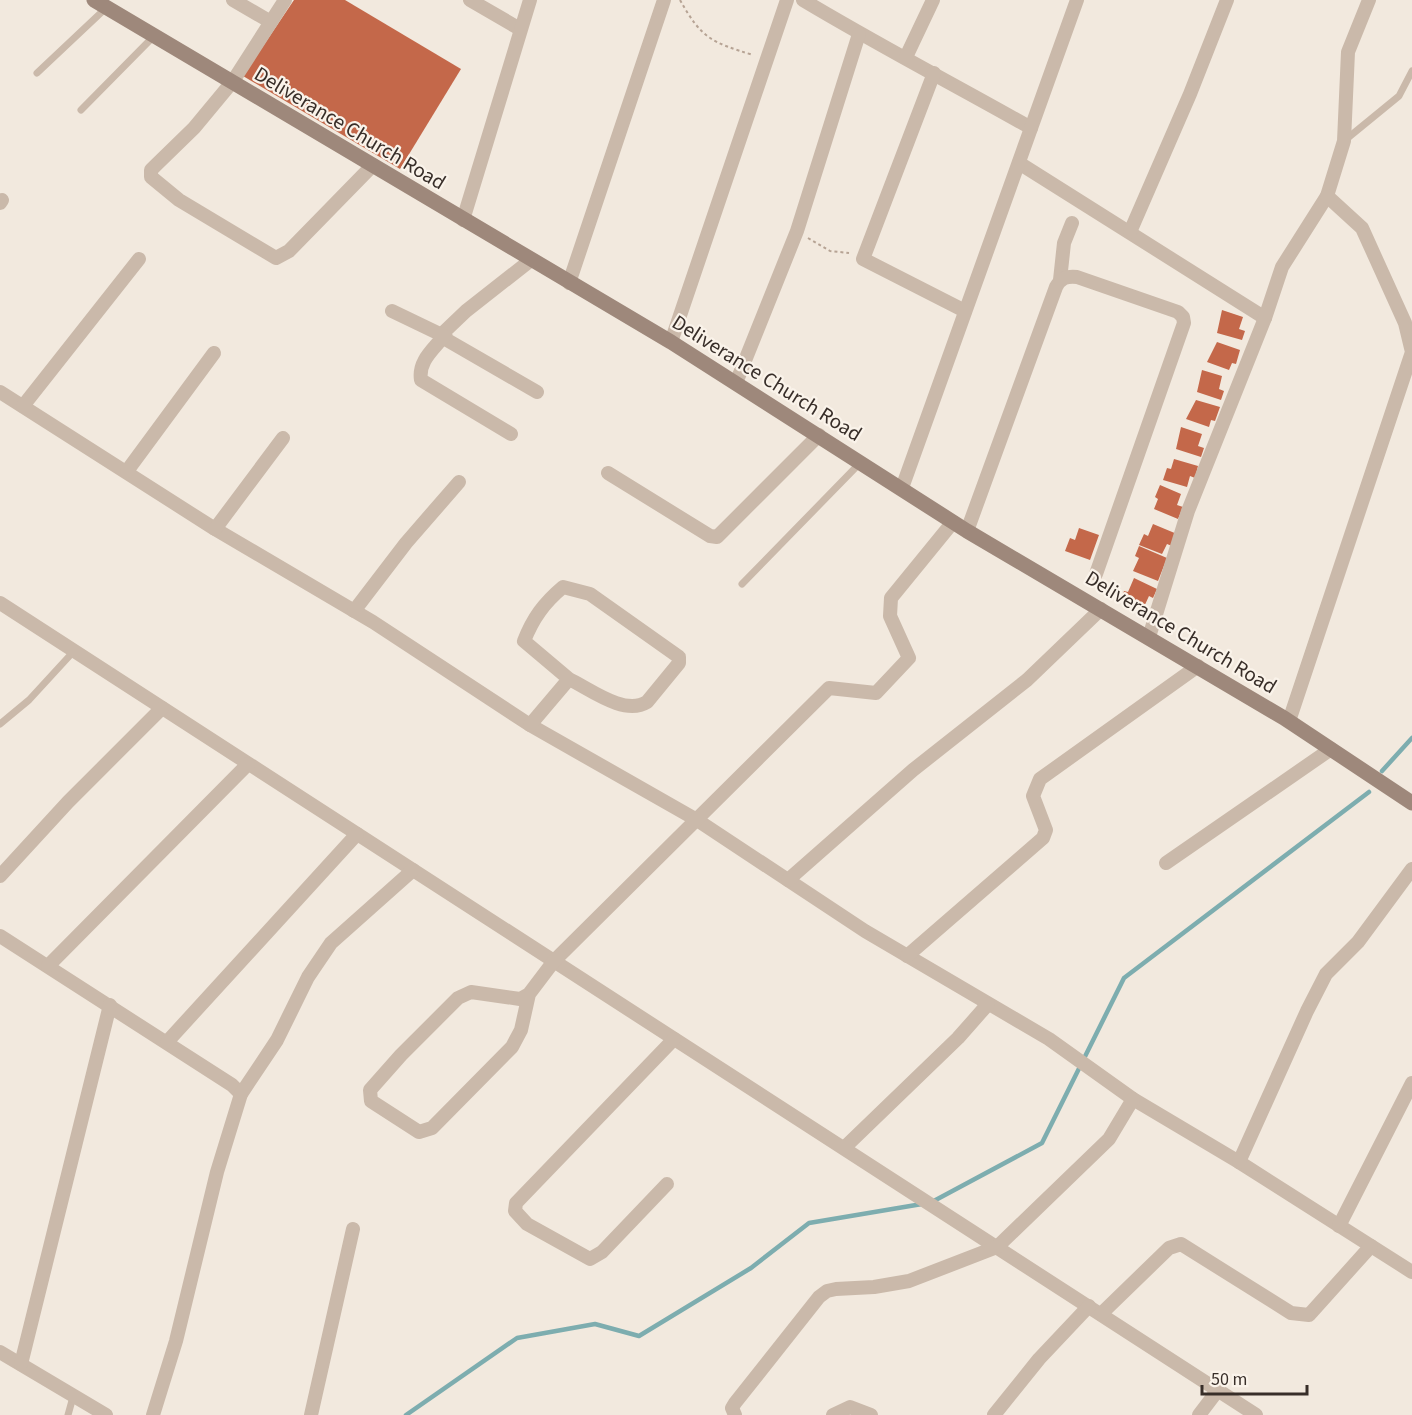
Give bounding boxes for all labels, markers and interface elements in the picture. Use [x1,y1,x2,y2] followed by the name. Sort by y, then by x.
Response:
[249,59,451,197] street label: Deliverance Church Road
[666,307,868,449] street label: Deliverance Church Road
[1080,563,1282,701] street label: Deliverance Church Road
[1202,1358,1307,1396] scale bar
[1211,1367,1247,1392] text: 50 m

